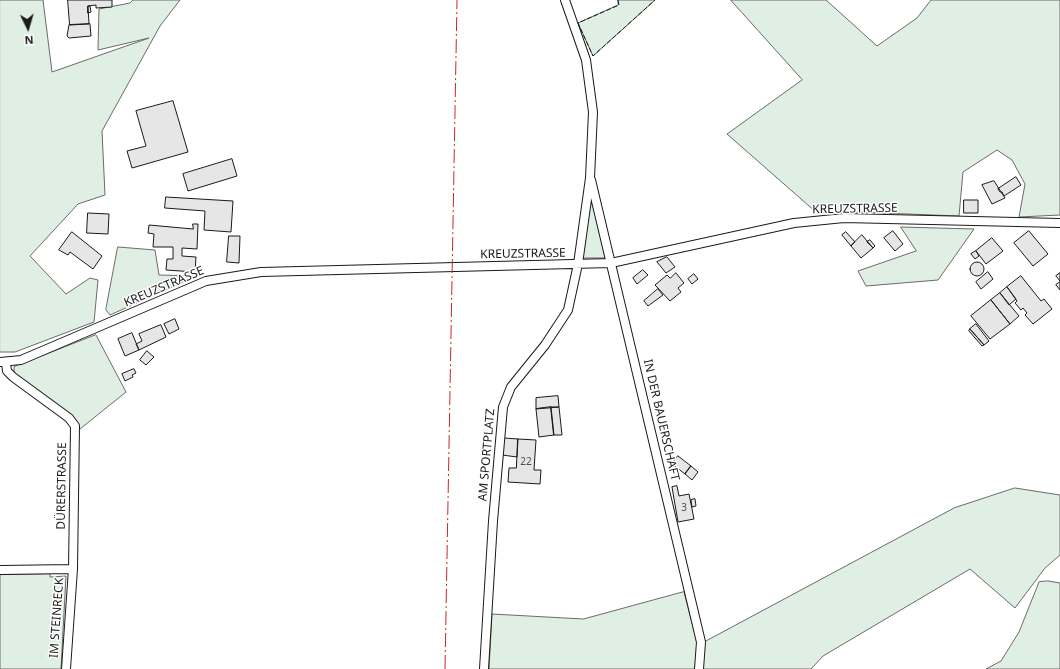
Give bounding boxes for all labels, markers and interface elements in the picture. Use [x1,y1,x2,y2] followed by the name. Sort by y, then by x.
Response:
[8,8,48,48] north arrow
[24,33,34,48] text: N
[812,201,898,217] street label: KREUZSTRASSE
[480,246,566,262] street label: KREUZSTRASSE
[122,264,206,310] street label: KREUZSTRASSE
[640,358,682,482] street label: IN DER BAUERSCHAFT
[476,408,498,502] street label: AM SPORTPLATZ
[54,442,70,530] street label: DÜRERSTRASSE
[520,456,532,468] house number: 22
[681,502,687,514] house number: 3
[47,577,67,659] street label: IM STEINRECK

